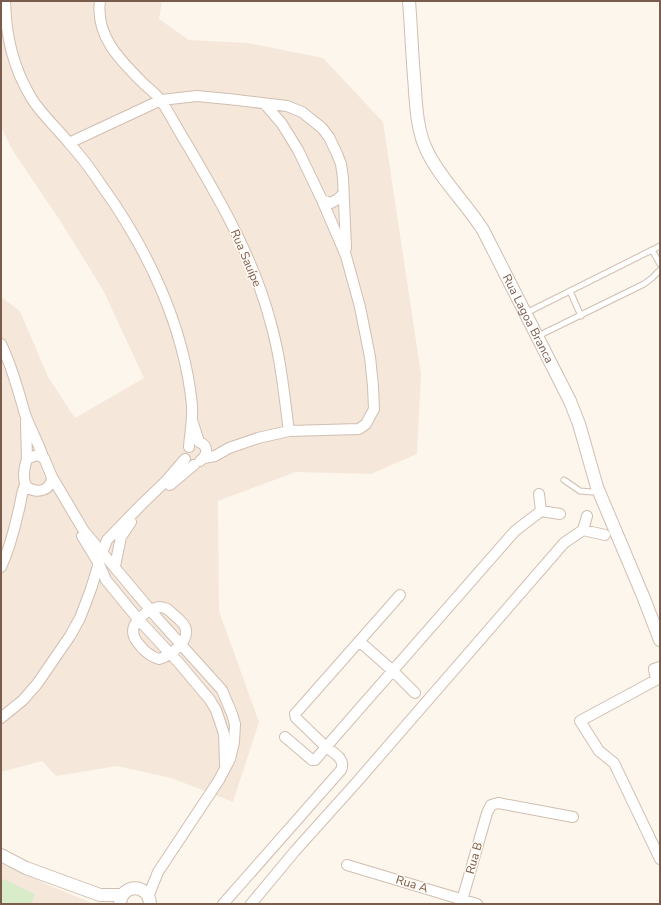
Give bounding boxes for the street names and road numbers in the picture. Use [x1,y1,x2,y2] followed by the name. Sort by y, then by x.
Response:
[227,227,265,289] street label: Rua Sauípe
[499,271,557,366] street label: Rua Lagoa Branca
[462,840,486,876] street label: Rua B
[394,872,430,897] street label: Rua A

